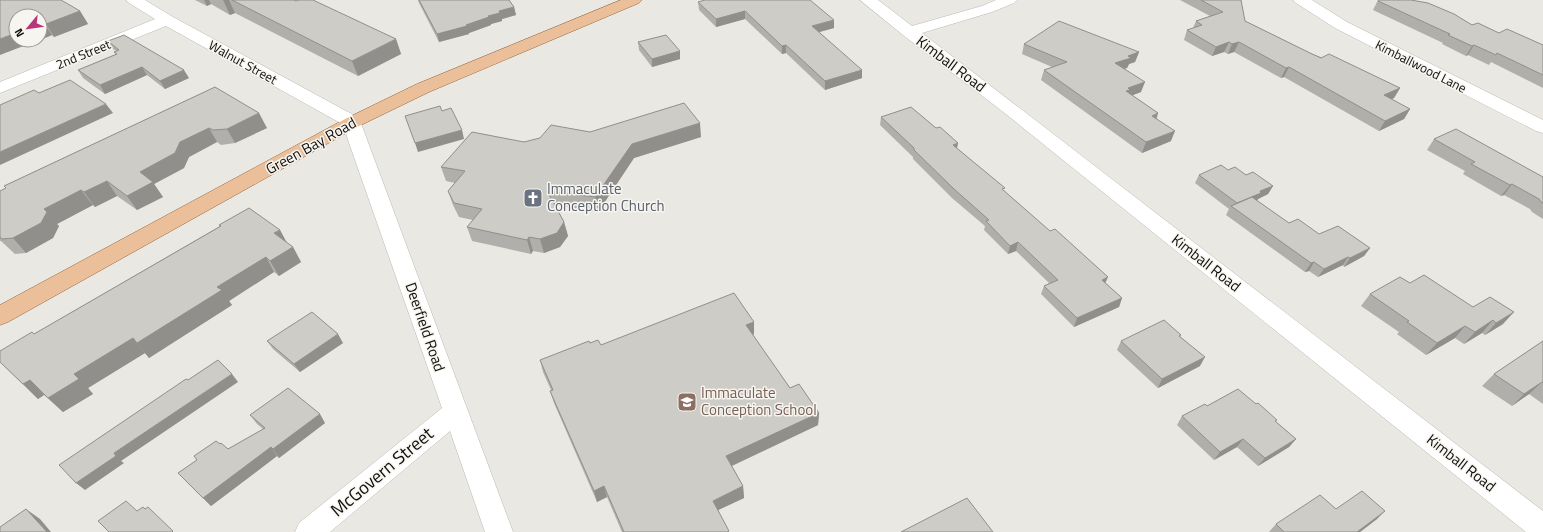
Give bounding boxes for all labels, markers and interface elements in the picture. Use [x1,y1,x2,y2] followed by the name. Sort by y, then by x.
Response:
[8,8,48,48] north arrow
[10,26,28,40] text: N
[911,30,991,98] street label: Kimball Road
[53,34,114,74] street label: 2nd Street
[1372,34,1470,98] street label: Kimballwood Lane
[205,35,281,89] street label: Walnut Street
[261,111,360,180] street label: Green Bay Road
[547,177,665,217] place label: Immaculate Conception Church
[522,187,544,209] church icon: Immaculate Conception Church
[1167,228,1246,297] street label: Kimball Road
[399,279,451,375] street label: Deerfield Road
[701,381,817,421] place label: Immaculate Conception School
[676,391,698,413] school or university icon: Immaculate Conception School
[324,420,440,523] street label: McGovern Street
[1422,428,1501,497] street label: Kimball Road

